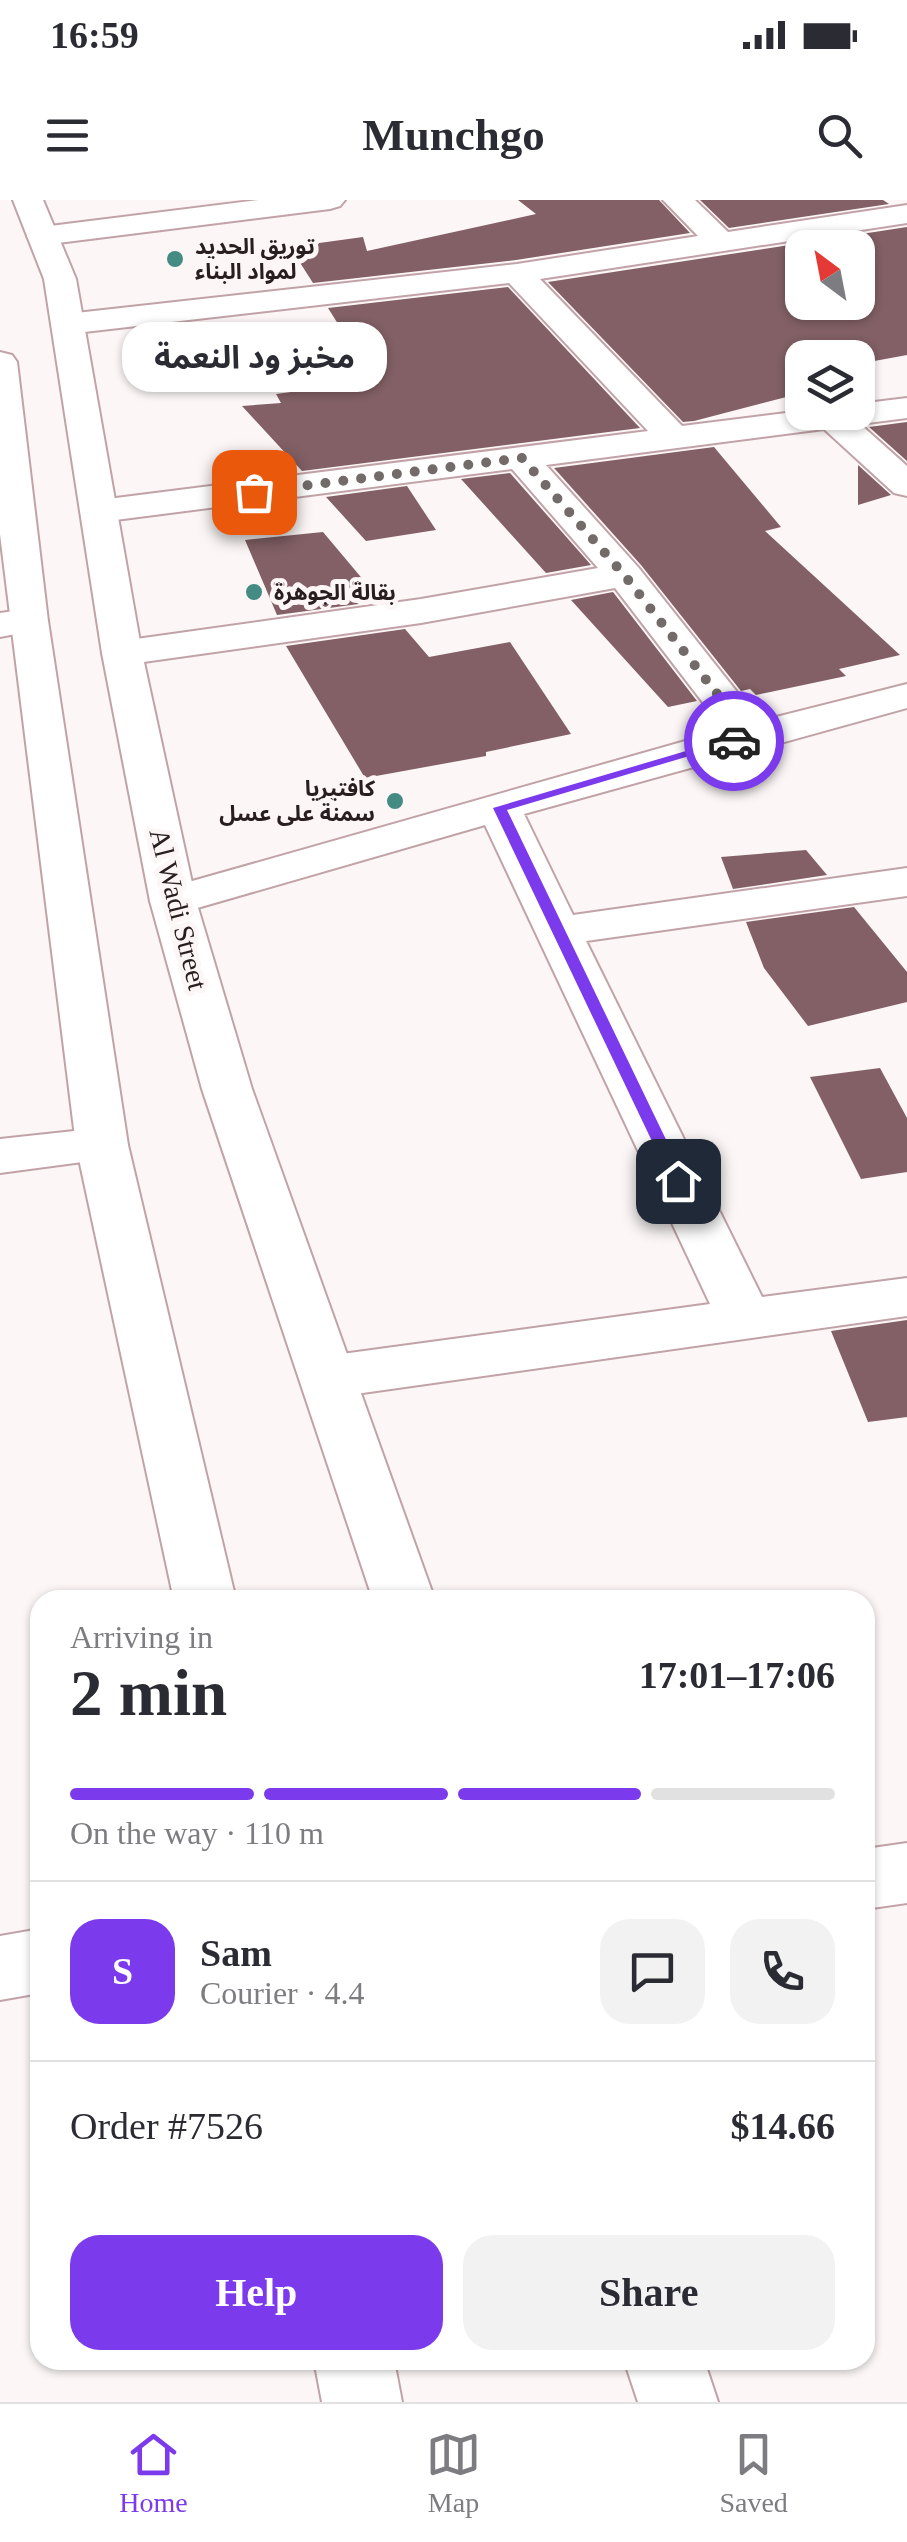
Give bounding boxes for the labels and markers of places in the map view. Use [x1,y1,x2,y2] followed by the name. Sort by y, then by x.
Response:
[195,234,315,284] place label: توريق الحديد لمواد البناء
[164,248,186,270] marker: توريق الحديد لمواد البناء
[121,322,386,392] callout: مخبز ود النعمة
[212,450,297,535] pin
[274,580,396,605] place label: بقالة الجوهرة
[243,581,265,603] marker: بقالة الجوهرة
[219,776,376,826] place label: كافتيريا سمنة على عسل
[384,790,406,812] marker: كافتيريا سمنة على عسل
[636,1139,721,1224] pin

